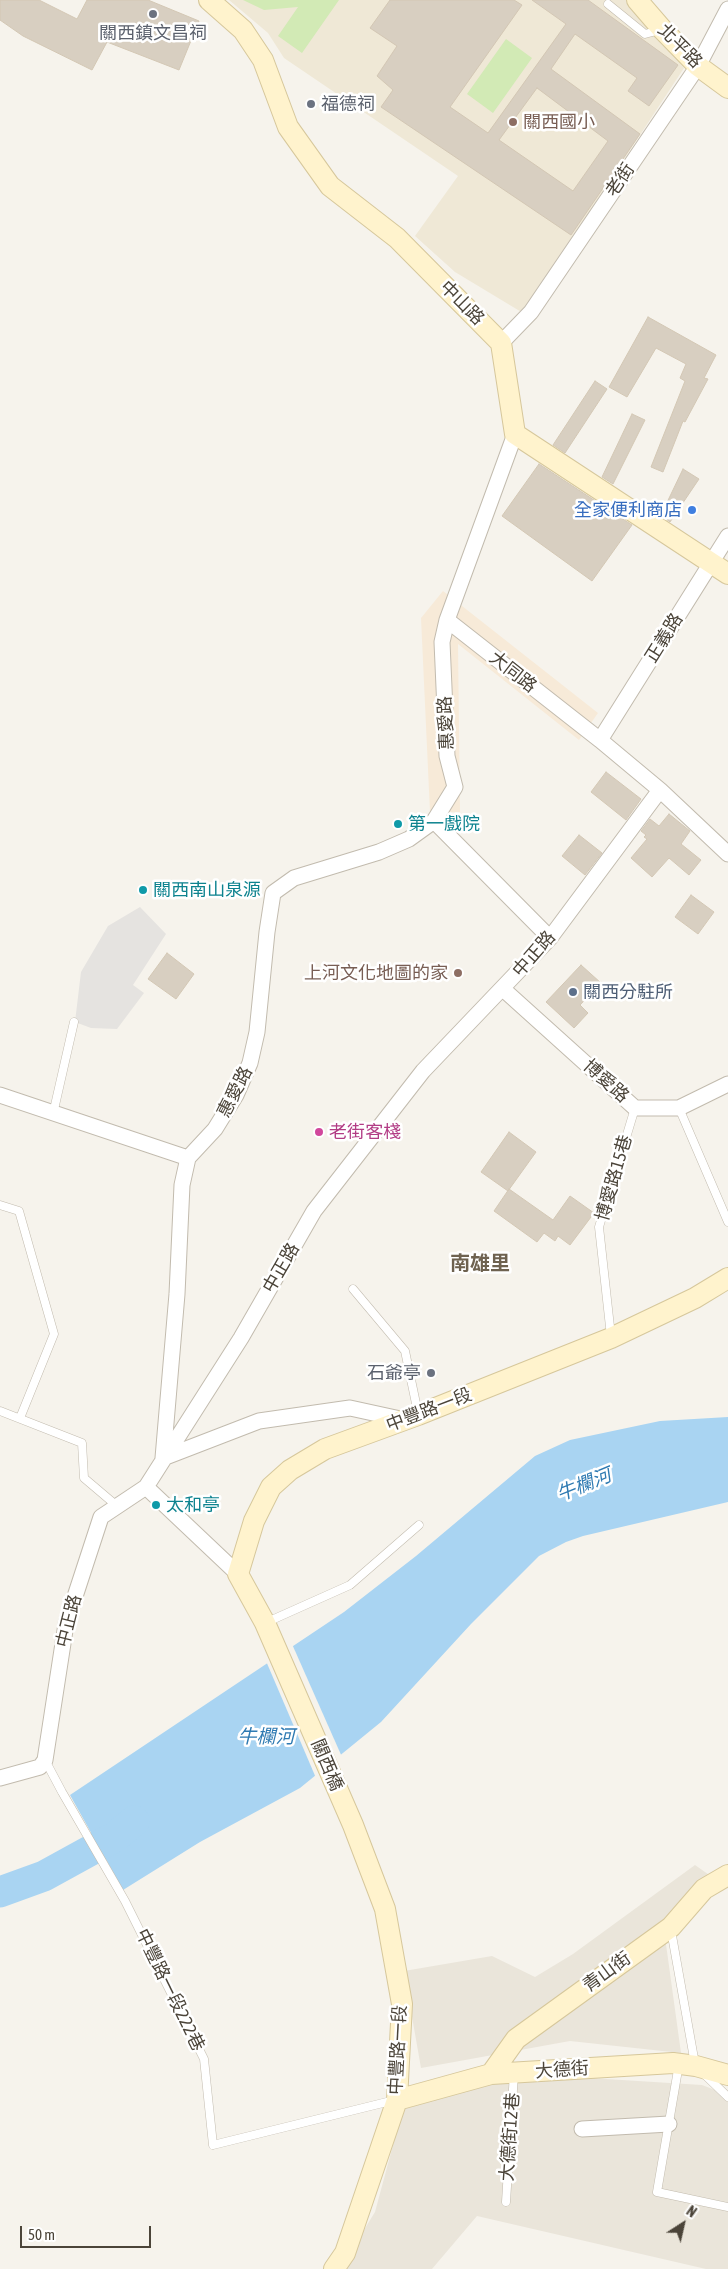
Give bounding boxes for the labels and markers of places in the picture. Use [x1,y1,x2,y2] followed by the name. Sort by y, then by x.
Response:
[147,8,159,20] marker: 關西鎮文昌祠
[99,22,207,44] place label: 關西鎮文昌祠
[321,93,375,115] place label: 福德祠
[305,98,317,110] marker: 福德祠
[523,111,595,133] place label: 關西國小
[507,116,519,128] marker: 關西國小
[574,499,682,521] place label: 全家便利商店
[686,504,698,516] marker: 全家便利商店
[408,813,480,835] place label: 第一戲院
[392,818,404,830] marker: 第一戲院
[153,879,261,901] place label: 關西南山泉源
[137,884,149,896] marker: 關西南山泉源
[304,962,448,984] place label: 上河文化地圖的家
[452,967,464,979] marker: 上河文化地圖的家
[583,981,673,1003] place label: 關西分駐所
[567,986,579,998] marker: 關西分駐所
[329,1121,401,1143] place label: 老街客棧
[313,1126,325,1138] marker: 老街客棧
[367,1362,421,1384] place label: 石爺亭
[425,1367,437,1379] marker: 石爺亭
[166,1494,220,1516] place label: 太和亭
[150,1499,162,1511] marker: 太和亭

